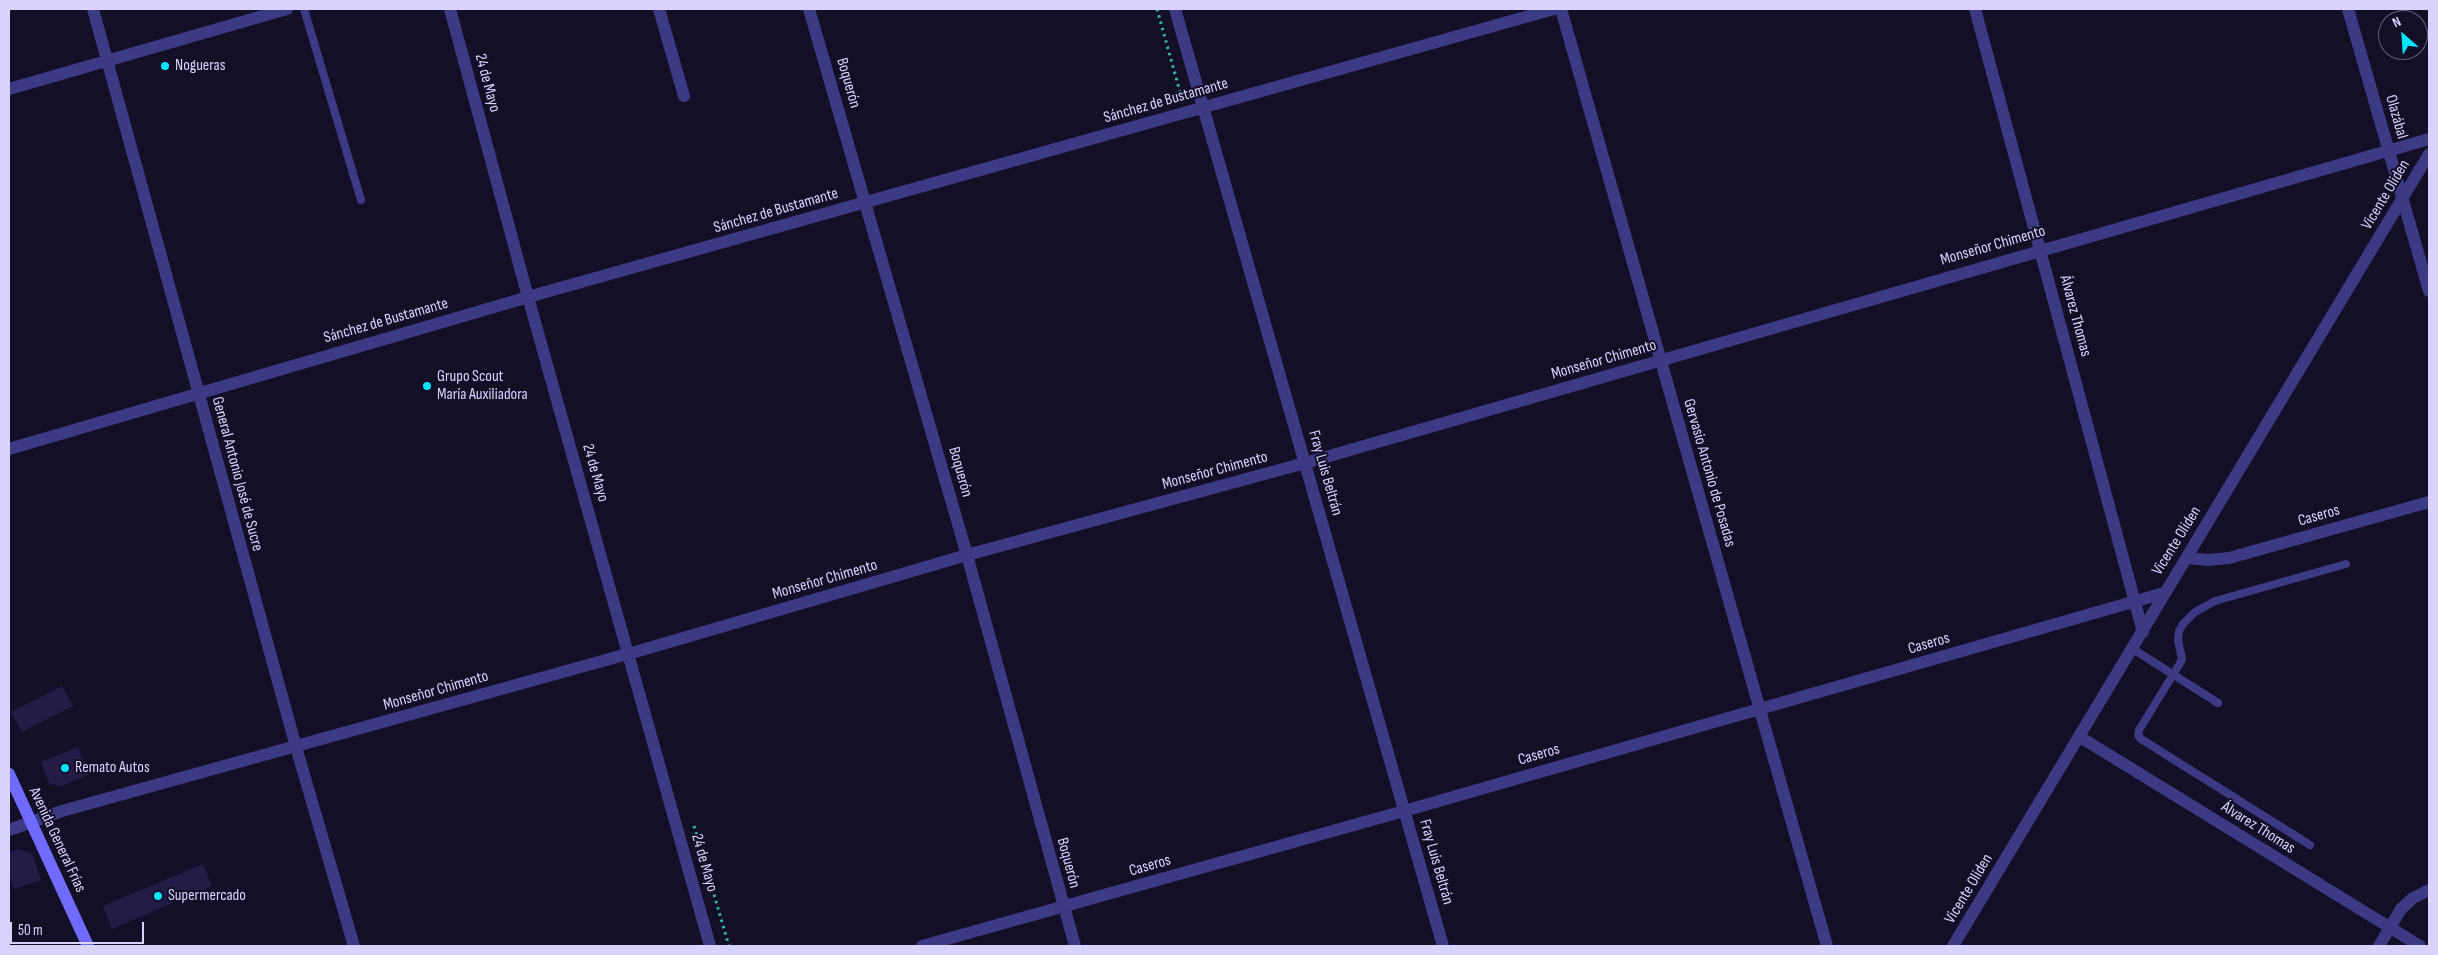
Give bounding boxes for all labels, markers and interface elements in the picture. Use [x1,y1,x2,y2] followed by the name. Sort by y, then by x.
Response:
[2378,10,2428,60] north arrow
[2390,13,2404,31] text: N
[470,52,504,114] street label: 24 de Mayo
[175,56,225,76] place label: Nogueras
[832,56,864,110] street label: Boquerón
[159,60,171,72] marker: Nogueras
[1102,74,1230,128] street label: Sánchez de Bustamante
[2381,93,2411,141] street label: Olazábal
[2358,157,2414,233] street label: Vicente Oliden
[712,184,840,238] street label: Sánchez de Bustamante
[1938,222,2048,270] street label: Monseñor Chimento
[2055,273,2095,359] street label: Álvarez Thomas
[322,294,450,348] street label: Sánchez de Bustamante
[1549,336,1659,384] street label: Monseñor Chimento
[437,367,528,405] place label: Grupo Scout María Auxiliadora
[421,380,433,392] marker: Grupo Scout María Auxiliadora
[207,395,267,553] street label: General Antonio José de Sucre
[1679,397,1739,549] street label: Gervasio Antonio de Posadas
[1304,428,1346,518] street label: Fray Luis Beltrán
[578,442,612,504] street label: 24 de Mayo
[944,445,976,499] street label: Boquerón
[1160,448,1270,494] street label: Monseñor Chimento
[2296,501,2342,531] street label: Caseros
[2148,503,2206,579] street label: Vicente Oliden
[770,556,880,604] street label: Monseñor Chimento
[1906,629,1952,659] street label: Caseros
[381,667,491,715] street label: Monseñor Chimento
[1516,740,1562,770] street label: Caseros
[75,758,150,778] place label: Remato Autos
[59,762,71,774] marker: Remato Autos
[24,784,90,896] street label: Avenida General Frías
[2218,798,2298,858] street label: Álvarez Thomas
[1415,817,1457,907] street label: Fray Luis Beltrán
[687,832,721,894] street label: 24 de Mayo
[1052,836,1084,890] street label: Boquerón
[1127,851,1173,881] street label: Caseros
[1941,851,1997,927] street label: Vicente Oliden
[168,886,246,906] place label: Supermercado
[152,890,164,902] marker: Supermercado
[12,912,146,944] scale bar
[18,921,43,940] text: 50 m

